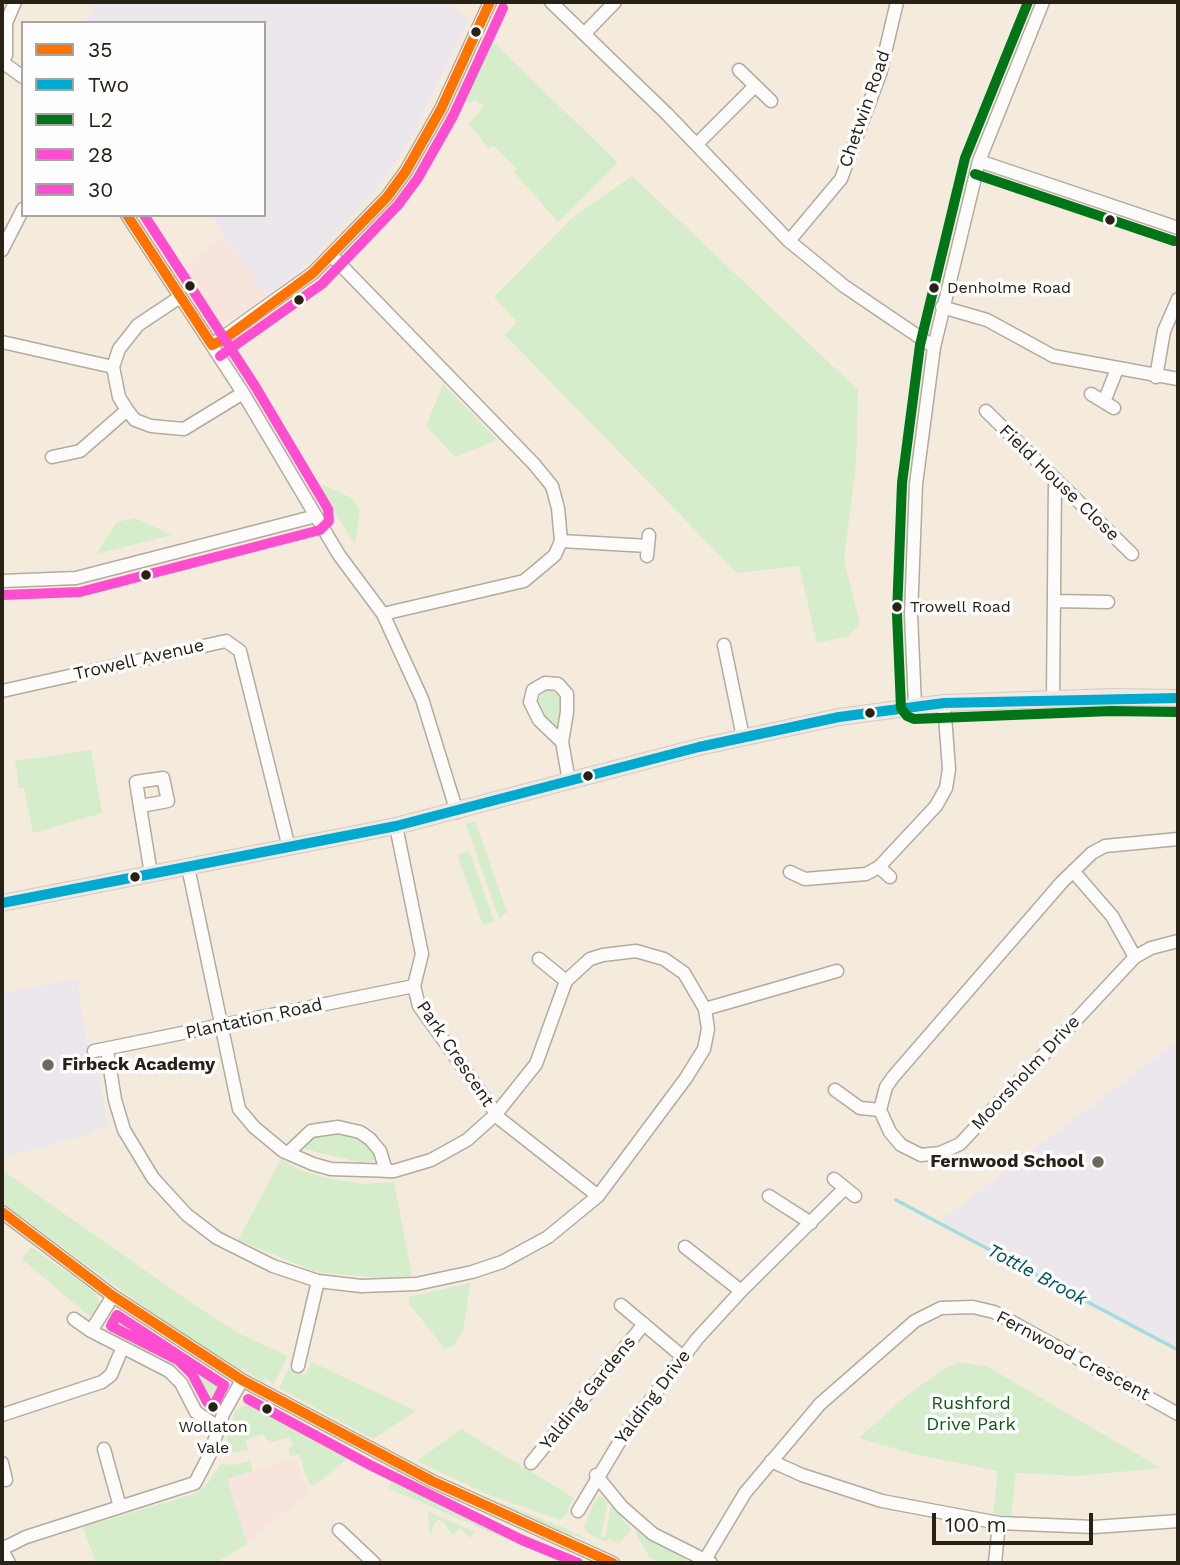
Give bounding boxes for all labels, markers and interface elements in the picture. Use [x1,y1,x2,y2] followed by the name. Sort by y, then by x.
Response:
[21,21,266,217] legend
[469,25,483,39] unlabelled marker
[88,37,112,62] text: 35
[835,48,895,170] street label: Chetwin Road
[88,72,129,97] text: Two
[88,107,113,132] text: L2
[88,142,113,167] text: 28
[88,177,113,202] text: 30
[1103,213,1117,227] unlabelled marker
[947,278,1071,298] place label: Denholme Road
[183,279,197,293] unlabelled marker
[927,281,941,295] marker: Denholme Road
[292,293,306,307] unlabelled marker
[994,420,1124,546] street label: Field House Close
[139,568,153,582] unlabelled marker
[910,597,1011,617] place label: Trowell Road
[890,600,904,614] marker: Trowell Road
[72,634,206,686] street label: Trowell Avenue
[863,706,877,720] unlabelled marker
[581,769,595,783] unlabelled marker
[128,870,142,884] unlabelled marker
[184,994,324,1044] street label: Plantation Road
[412,997,498,1111] street label: Park Crescent
[967,1011,1085,1135] street label: Moorsholm Drive
[62,1054,215,1076] place label: Firbeck Academy
[40,1057,56,1073] marker: Firbeck Academy
[930,1151,1084,1173] place label: Fernwood School
[1090,1154,1106,1170] marker: Fernwood School
[983,1239,1091,1311] water label: Tottle Brook
[993,1306,1153,1406] street label: Fernwood Crescent
[536,1332,640,1454] street label: Yalding Gardens
[611,1346,695,1448] street label: Yalding Drive
[926,1393,1016,1436] park label: Rushford Drive Park
[206,1400,220,1414] marker: Wollaton Vale
[260,1402,274,1416] unlabelled marker
[178,1417,248,1455] place label: Wollaton Vale
[935,1498,1096,1542] scale bar
[945,1512,1007,1537] text: 100 m

